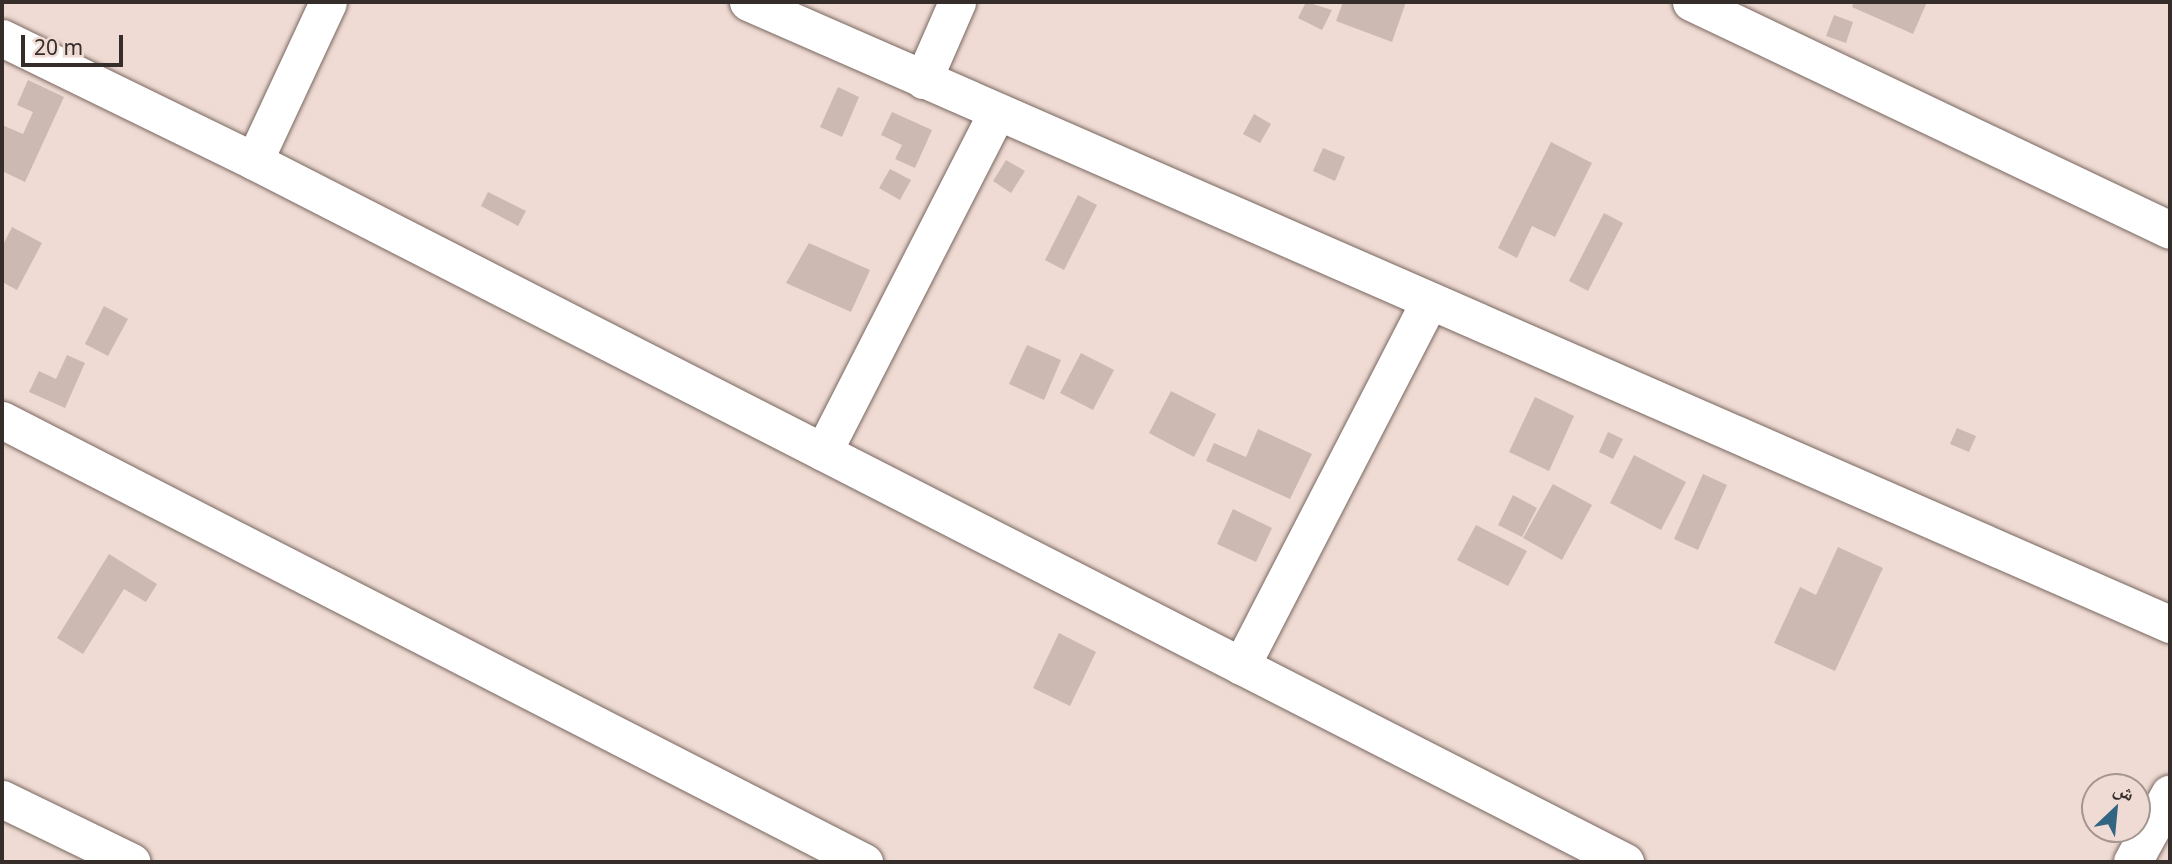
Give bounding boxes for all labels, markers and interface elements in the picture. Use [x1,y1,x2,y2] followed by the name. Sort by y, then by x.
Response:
[24,21,126,65] scale bar
[34,33,83,61] text: 20 m
[2081,773,2151,843] north arrow
[2110,775,2139,807] text: ش

